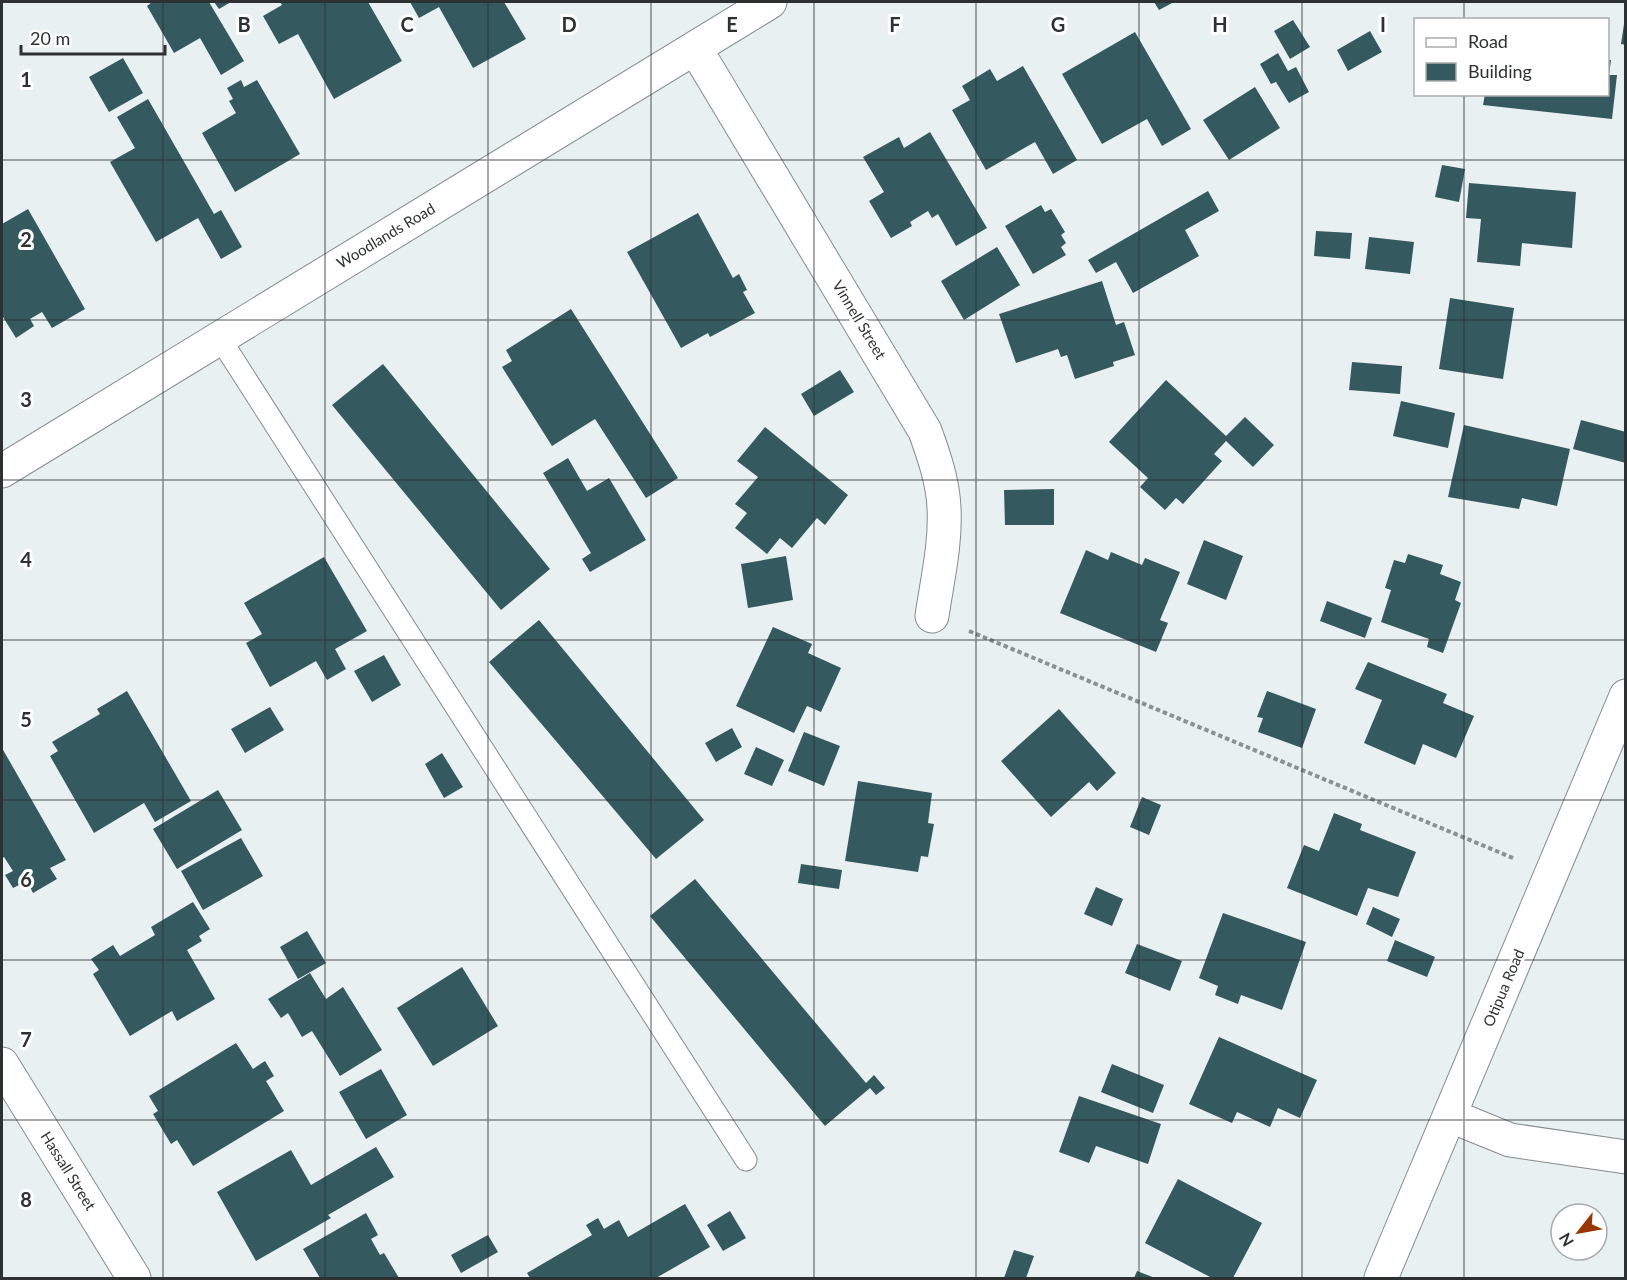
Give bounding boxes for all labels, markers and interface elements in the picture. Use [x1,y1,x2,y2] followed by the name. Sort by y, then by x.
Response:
[237,12,251,36] text: B
[400,12,414,36] text: C
[561,12,577,36] text: D
[726,12,738,36] text: E
[889,12,901,36] text: F
[1051,12,1065,36] text: G
[1212,12,1228,36] text: H
[1380,12,1386,36] text: I
[21,18,165,56] scale bar
[1414,18,1609,96] legend
[30,27,70,49] text: 20 m
[1468,30,1508,52] text: Road
[1468,60,1532,82] text: Building
[20,67,32,91] text: 1
[333,199,438,272] street label: Woodlands Road
[20,227,32,251] text: 2
[829,277,891,363] street label: Vinnell Street
[20,387,32,411] text: 3
[20,547,32,571] text: 4
[20,707,32,731] text: 5
[20,867,32,891] text: 6
[1479,946,1527,1029] street label: Otipua Road
[20,1027,32,1051] text: 7
[37,1128,101,1214] street label: Hassall Street
[20,1187,32,1211] text: 8
[1549,1202,1609,1262] north arrow
[1554,1230,1577,1250] text: N

